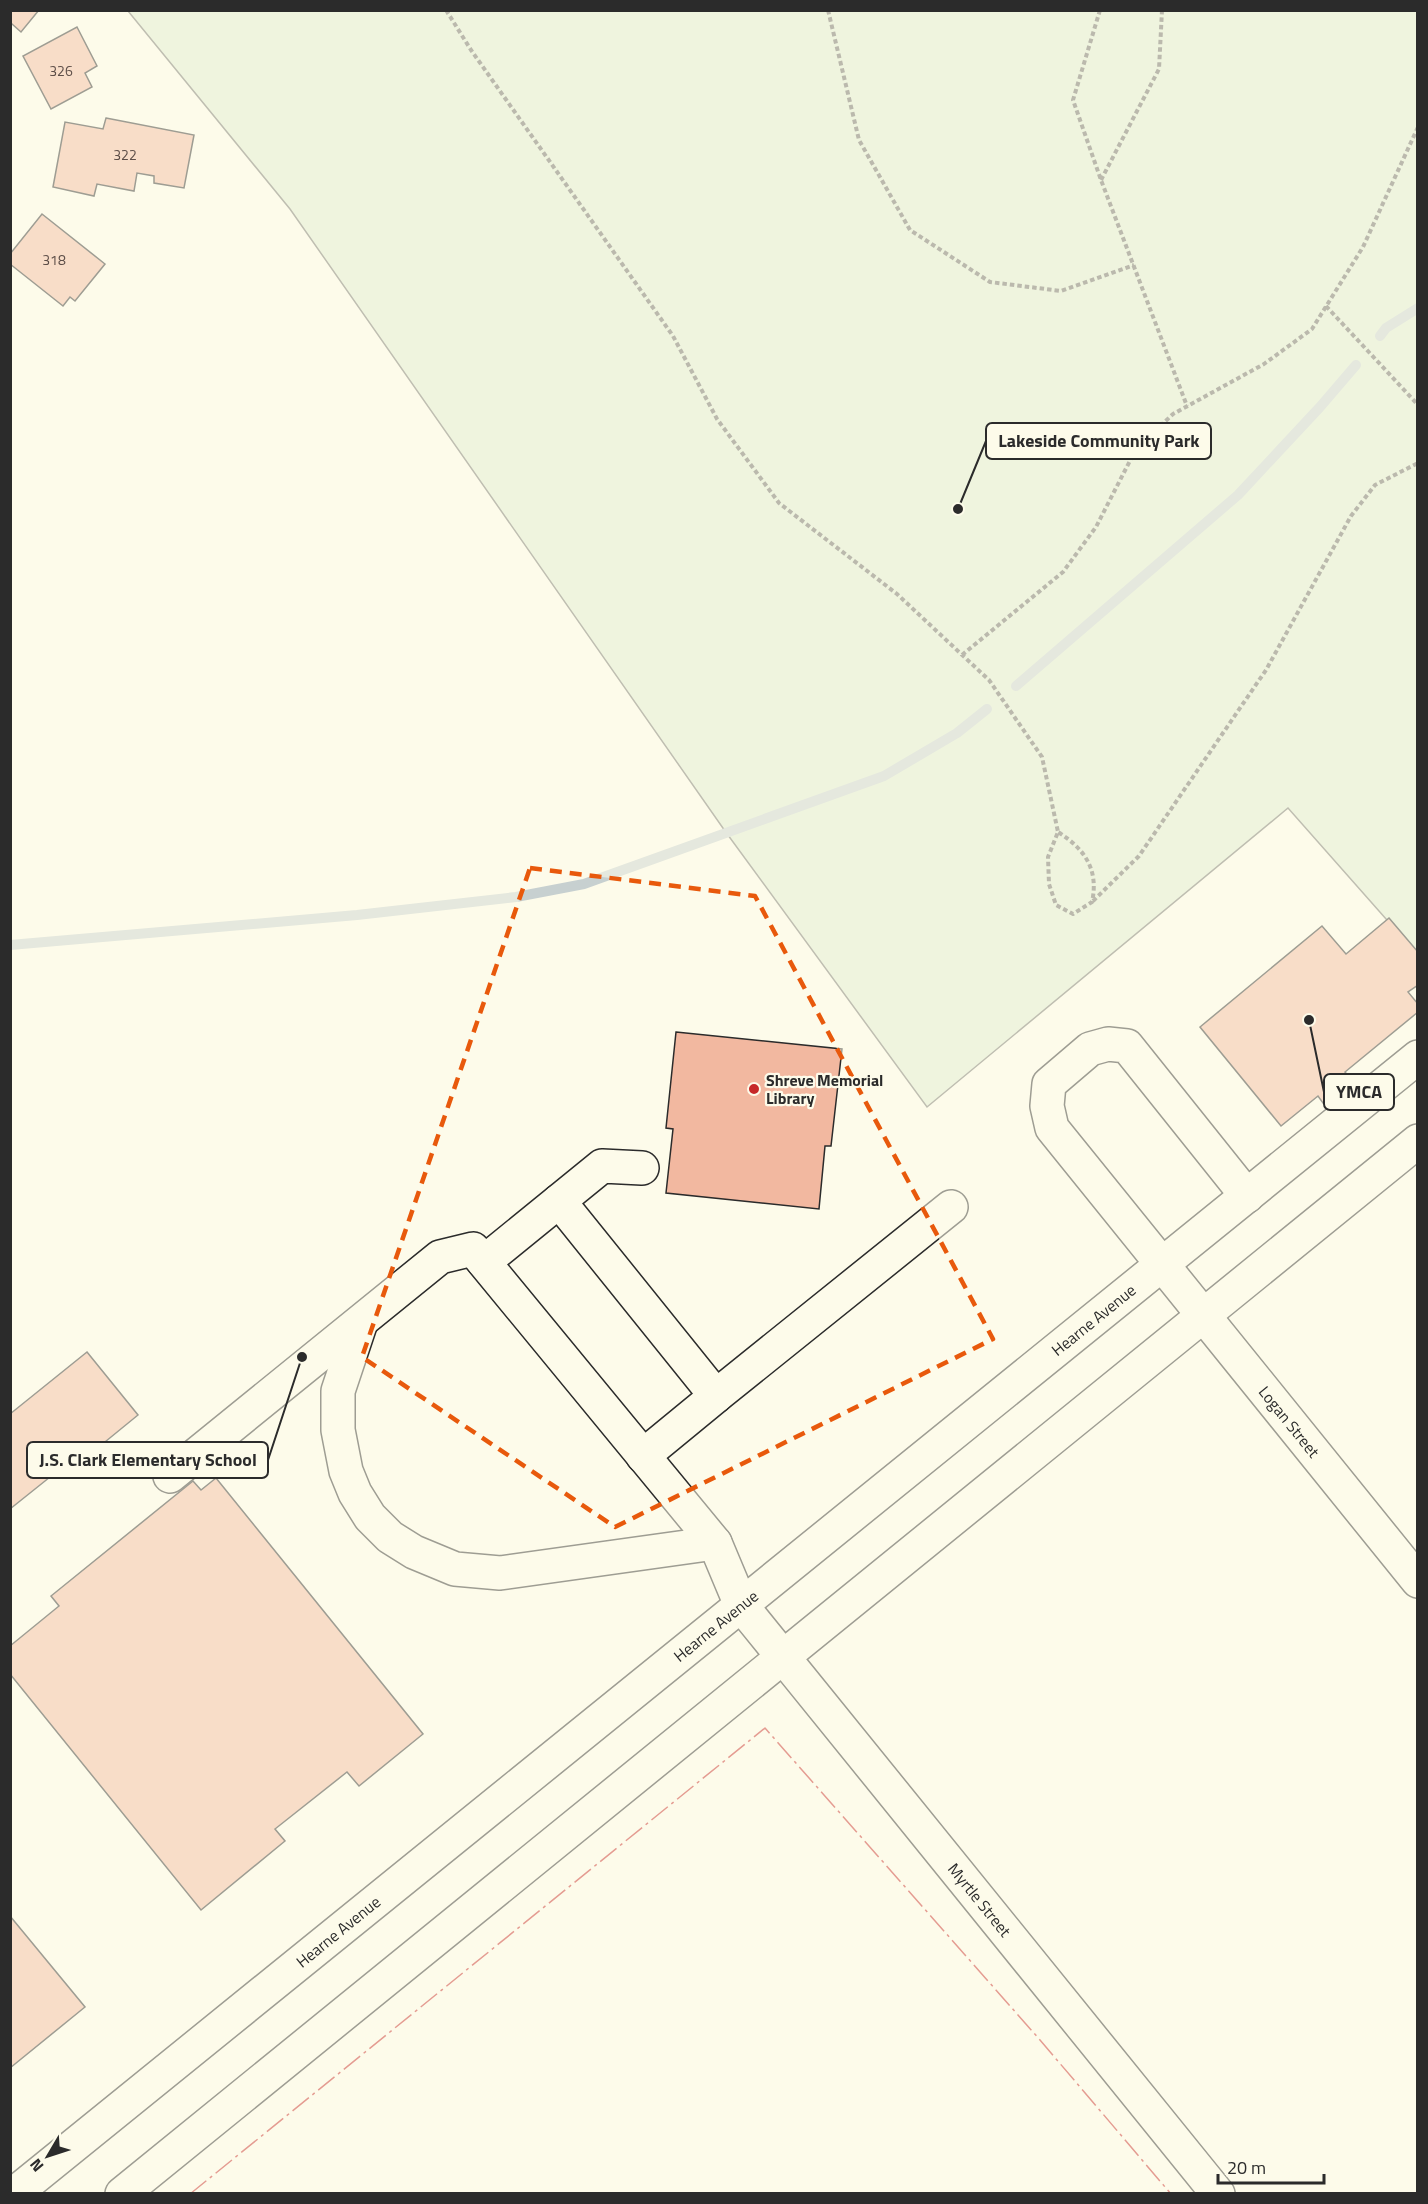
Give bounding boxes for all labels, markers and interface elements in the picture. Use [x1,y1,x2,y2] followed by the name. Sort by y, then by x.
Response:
[49,60,73,81] house number: 326
[113,144,137,165] house number: 322
[42,249,66,270] house number: 318
[986,423,1211,459] callout: Lakeside Community Park
[998,427,1200,454] text: Lakeside Community Park
[766,1068,883,1110] place label: Shreve Memorial Library
[1324,1074,1394,1110] callout: YMCA
[1336,1078,1382,1105] text: YMCA
[747,1082,761,1096] marker: Shreve Memorial Library
[1046,1278,1141,1361] street label: Hearne Avenue
[1253,1381,1326,1463] street label: Logan Street
[27,1442,268,1478] callout: J.S. Clark Elementary School
[39,1446,257,1473] text: J.S. Clark Elementary School
[668,1584,763,1667] street label: Hearne Avenue
[942,1858,1017,1942] street label: Myrtle Street
[291,1890,386,1973] street label: Hearne Avenue
[18,2126,78,2186] north arrow
[1218,2147,1324,2185] scale bar
[24,2154,49,2177] text: N
[1227,2154,1266,2181] text: 20 m

